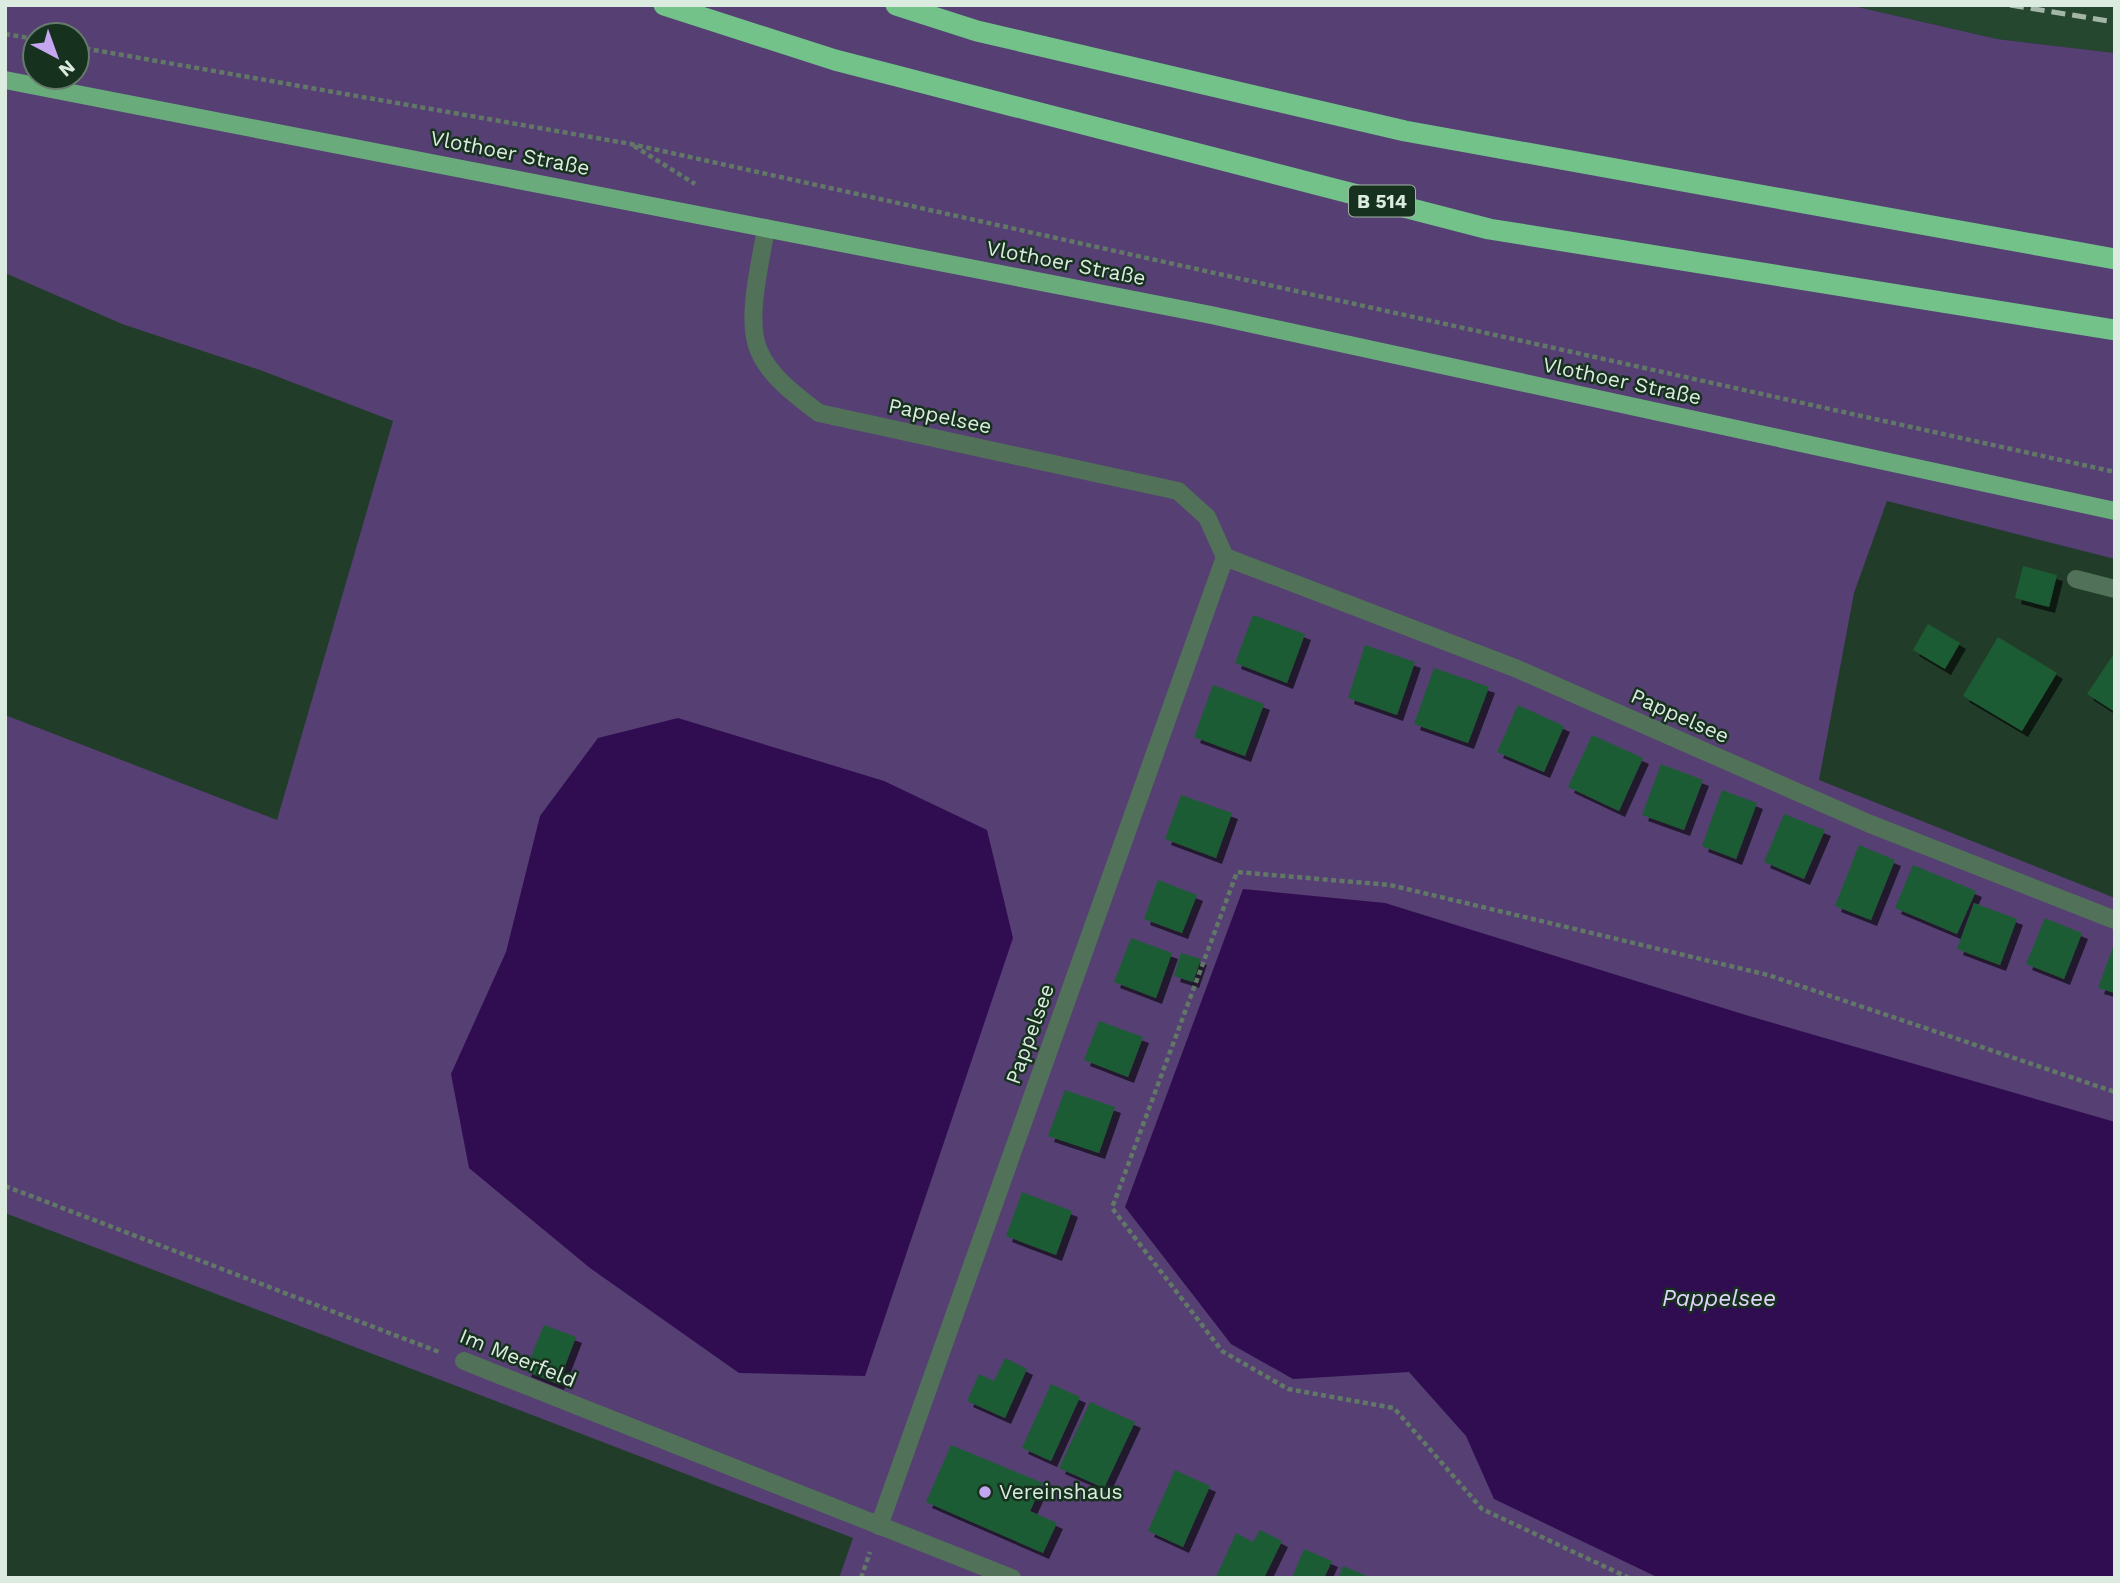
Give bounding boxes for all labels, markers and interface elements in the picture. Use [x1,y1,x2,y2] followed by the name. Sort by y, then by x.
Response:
[21,21,91,91] north arrow
[54,55,80,82] text: N
[428,125,592,180] street label: Vlothoer Straße
[1349,186,1415,216] road number: B 514
[984,235,1148,290] street label: Vlothoer Straße
[1540,351,1704,410] street label: Vlothoer Straße
[886,392,994,439] street label: Pappelsee
[1627,683,1733,748] street label: Pappelsee
[1000,980,1059,1087] street label: Pappelsee
[1662,1285,1776,1312] water label: Pappelsee
[456,1323,580,1392] street label: Im Meerfeld
[999,1479,1123,1504] place label: Vereinshaus
[977,1484,993,1500] marker: Vereinshaus

